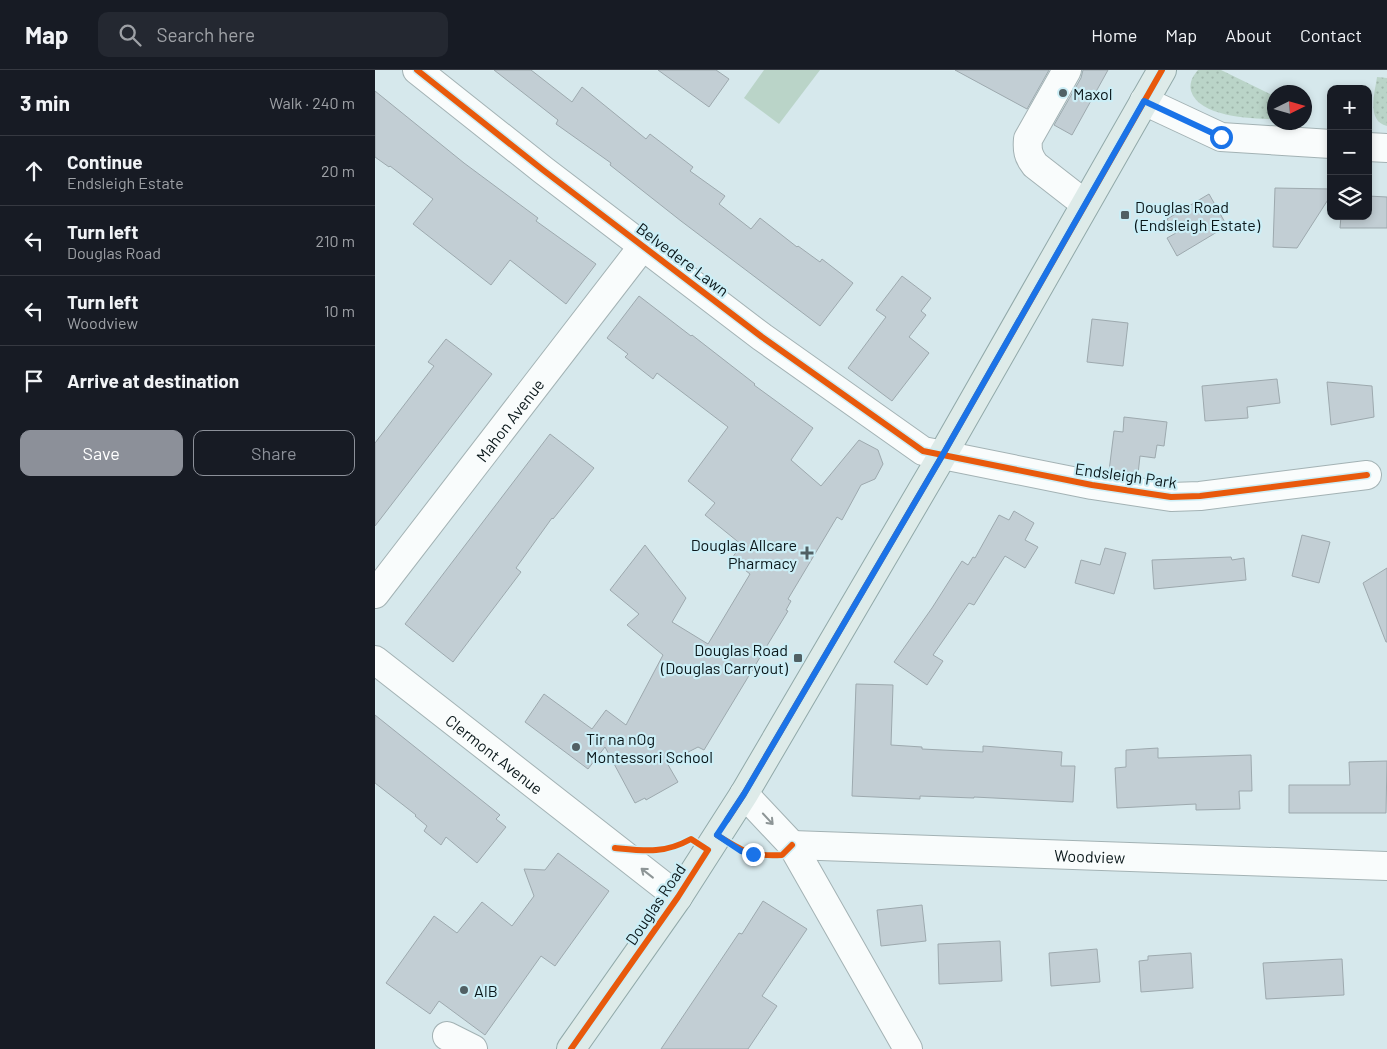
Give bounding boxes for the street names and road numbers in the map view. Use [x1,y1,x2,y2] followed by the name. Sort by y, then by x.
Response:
[633,218,733,300] street label: Belvedere Lawn
[471,374,547,465] street label: Mahon Avenue
[1074,458,1178,492] street label: Endsleigh Park
[442,710,547,798] street label: Clermont Avenue
[1054,845,1126,866] street label: Woodview
[621,860,689,948] street label: Douglas Road

